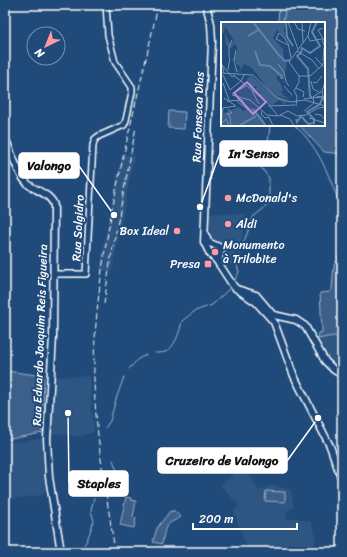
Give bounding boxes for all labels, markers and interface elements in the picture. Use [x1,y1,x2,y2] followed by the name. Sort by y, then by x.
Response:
[221,22,325,126] inset map
[26,26,66,66] north arrow
[30,43,50,63] text: N
[185,71,211,163] street label: Rua Fonseca Dias
[220,141,287,166] callout: In'Senso
[228,142,280,165] text: In'Senso
[19,153,79,178] callout: Valongo
[27,154,71,177] text: Valongo
[236,187,298,209] place label: McDonald's
[223,193,233,203] marker: McDonald's
[65,194,91,262] street label: Rua Solgidro
[235,213,258,235] place label: Aldi
[223,219,233,229] marker: Aldi
[119,220,170,242] place label: Box Ideal
[172,226,182,236] marker: Box Ideal
[223,234,285,270] place label: Monumento à Trilobite
[26,244,54,426] street label: Rua Eduardo Joaquim Reis Figueira
[210,247,220,257] marker: Monumento à Trilobite
[170,253,201,275] place label: Presa
[203,259,213,269] marker: Presa
[158,448,287,473] callout: Cruzeiro de Valongo
[165,449,279,472] text: Cruzeiro de Valongo
[69,471,128,496] callout: Staples
[76,472,122,495] text: Staples
[193,505,297,531] scale bar
[199,508,233,530] text: 200 m

